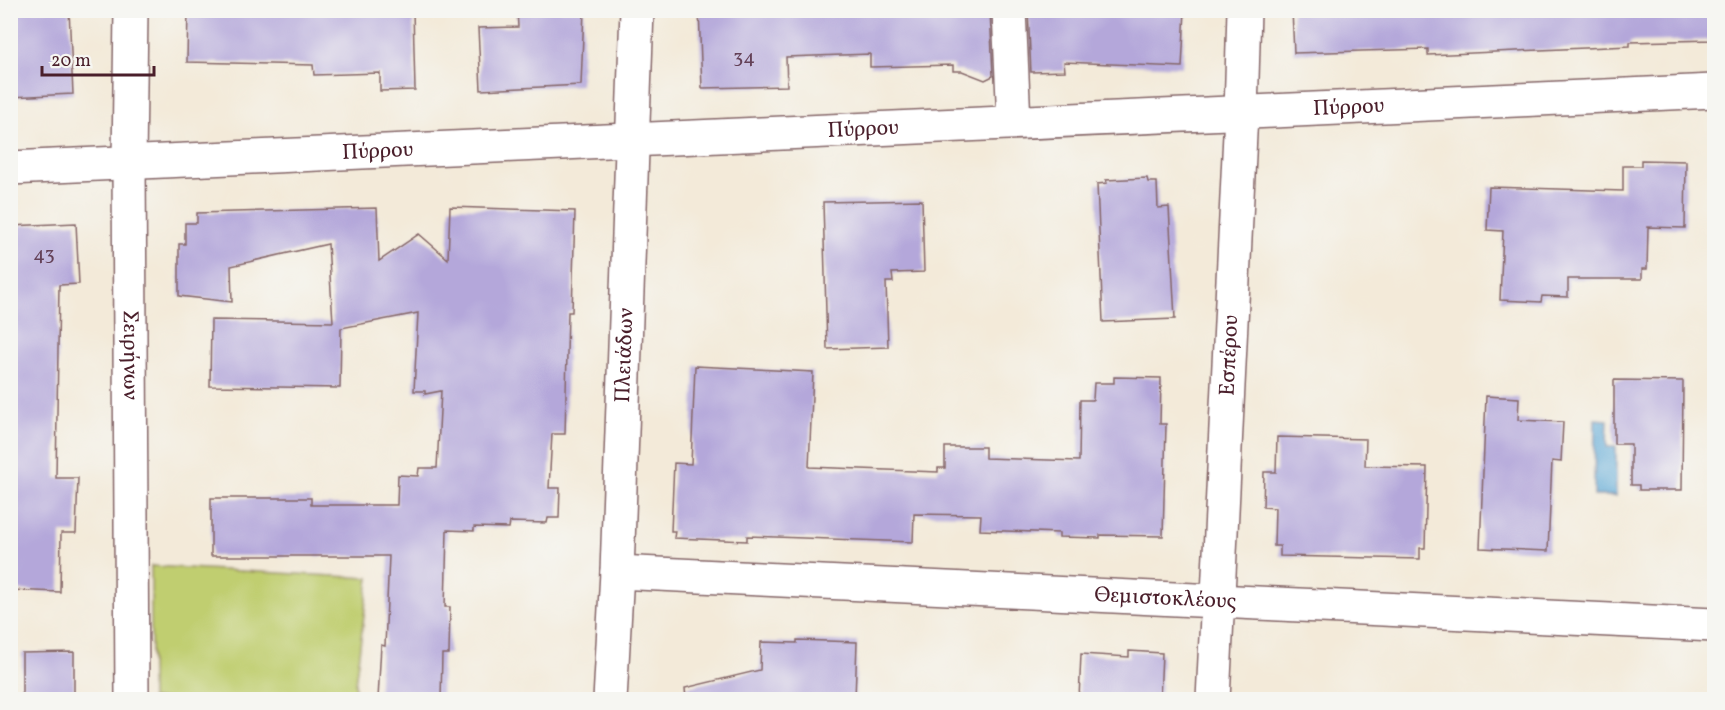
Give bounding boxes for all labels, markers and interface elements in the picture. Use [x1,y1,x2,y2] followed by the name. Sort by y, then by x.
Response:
[42,39,154,77] scale bar
[733,44,755,72] house number: 34
[51,49,91,74] text: 20 m
[1312,90,1385,125] street label: Πύρρου
[827,112,900,147] street label: Πύρρου
[341,134,414,168] street label: Πύρρου
[33,241,55,269] house number: 43
[608,307,642,403] street label: Πλειάδων
[114,310,146,400] street label: Σειρήνων
[1212,314,1247,397] street label: Εσπέρου
[1093,580,1237,617] street label: Θεμιστοκλέους

